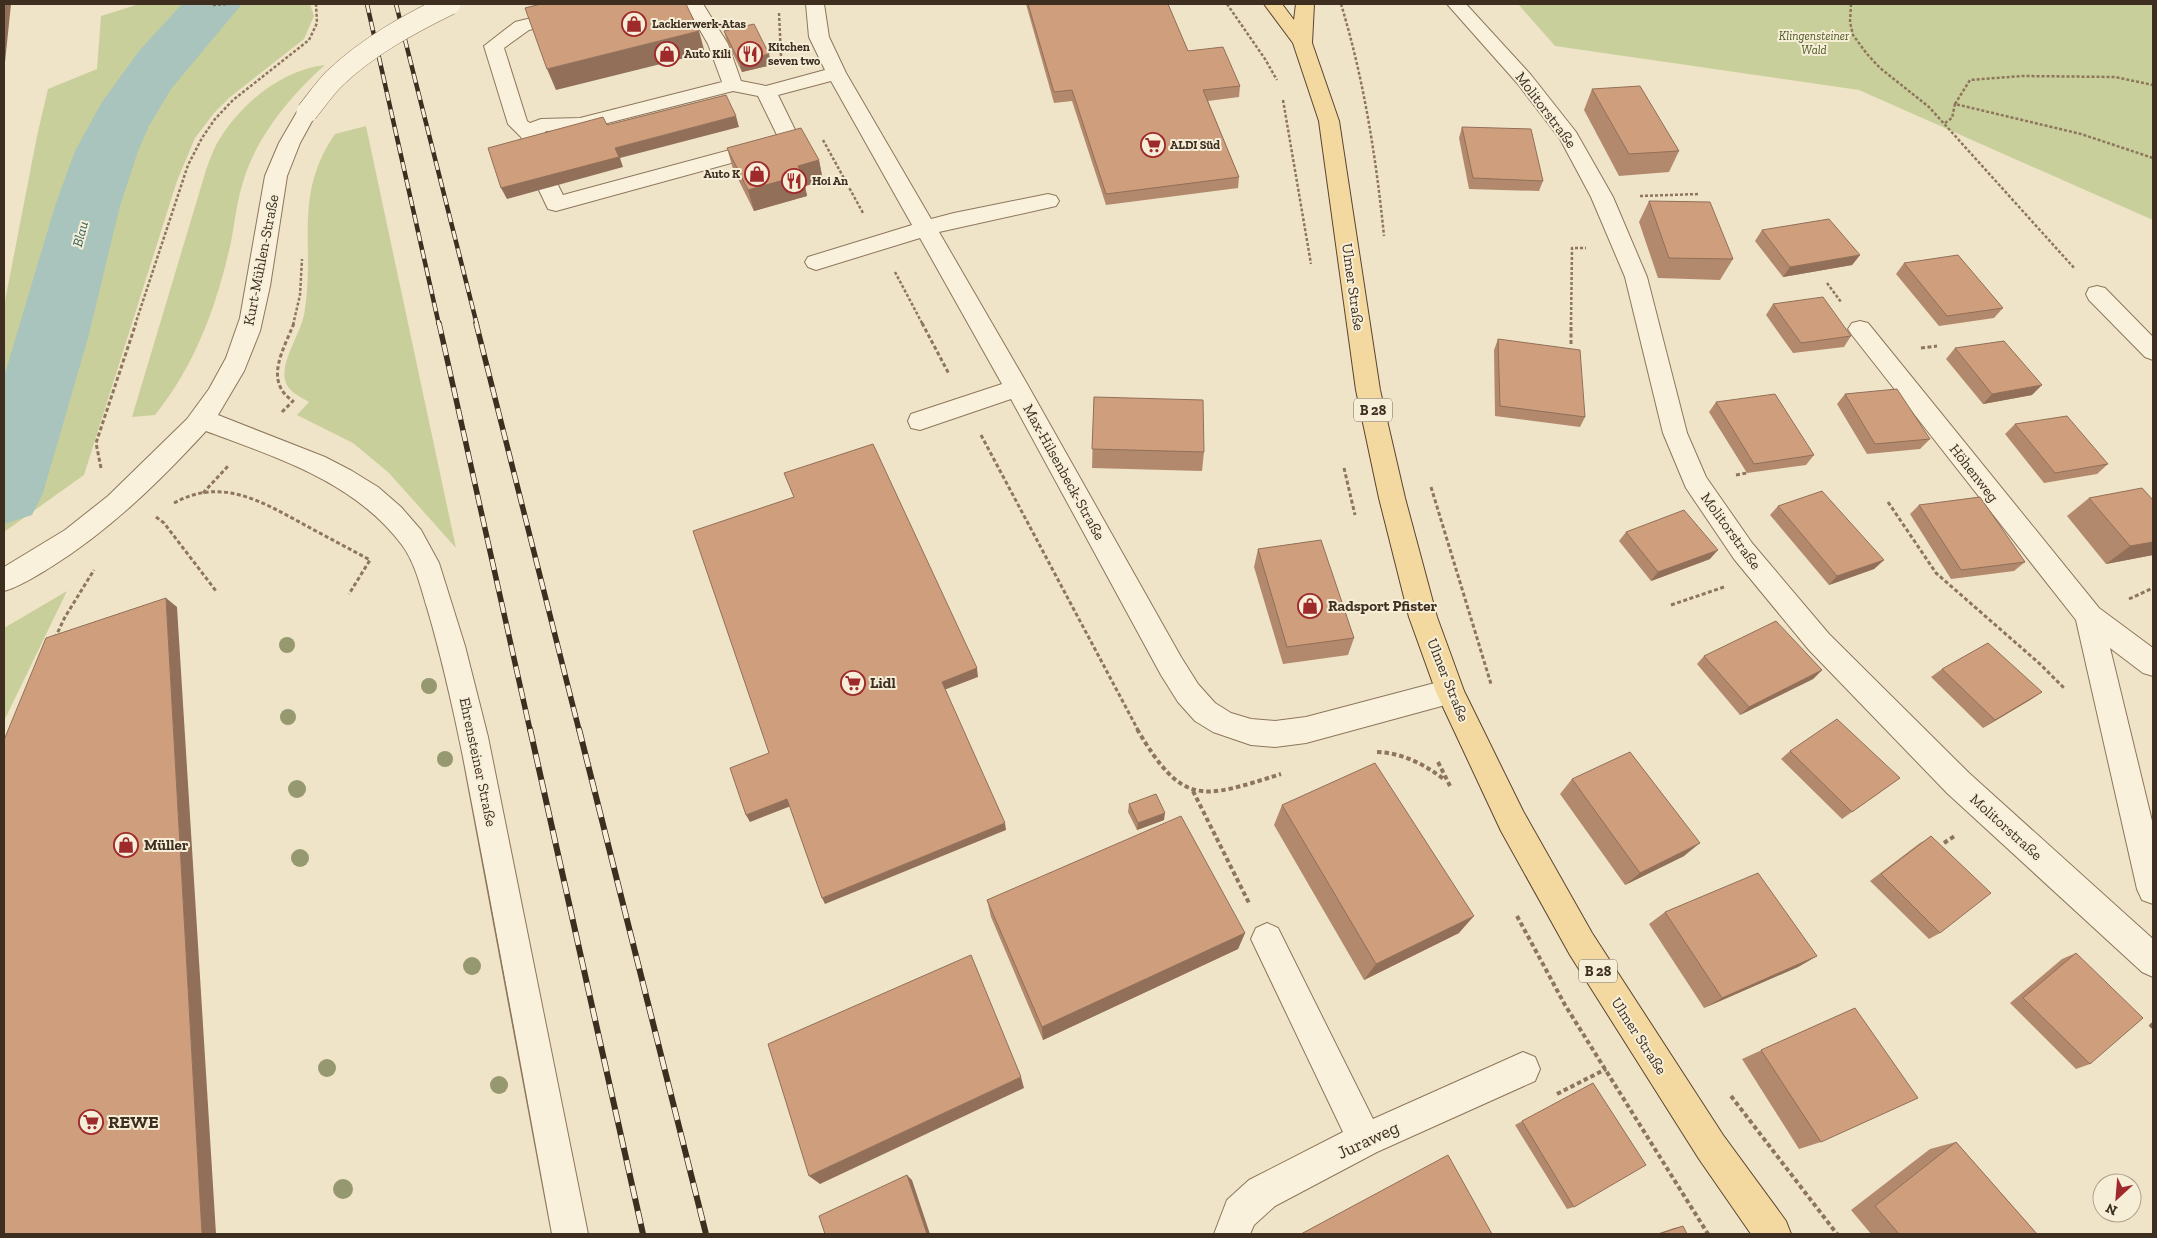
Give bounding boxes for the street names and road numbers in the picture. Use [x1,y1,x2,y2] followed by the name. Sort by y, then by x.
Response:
[1511,68,1581,152] street label: Molitorstraße
[239,193,283,327] street label: Kurt-Mühlen-Straße
[1338,242,1368,332] street label: Ulmer Straße
[1354,398,1392,422] road number: B 28
[1019,401,1109,543] street label: Max-Hilsenbeck-Straße
[1946,440,2002,506] street label: Höhenweg
[1697,489,1765,573] street label: Molitorstraße
[1423,636,1473,724] street label: Ulmer Straße
[456,696,500,828] street label: Ehrensteiner Straße
[1966,790,2046,864] street label: Molitorstraße
[1579,959,1617,982] road number: B 28
[1607,994,1671,1078] street label: Ulmer Straße
[1334,1116,1403,1164] street label: Juraweg

